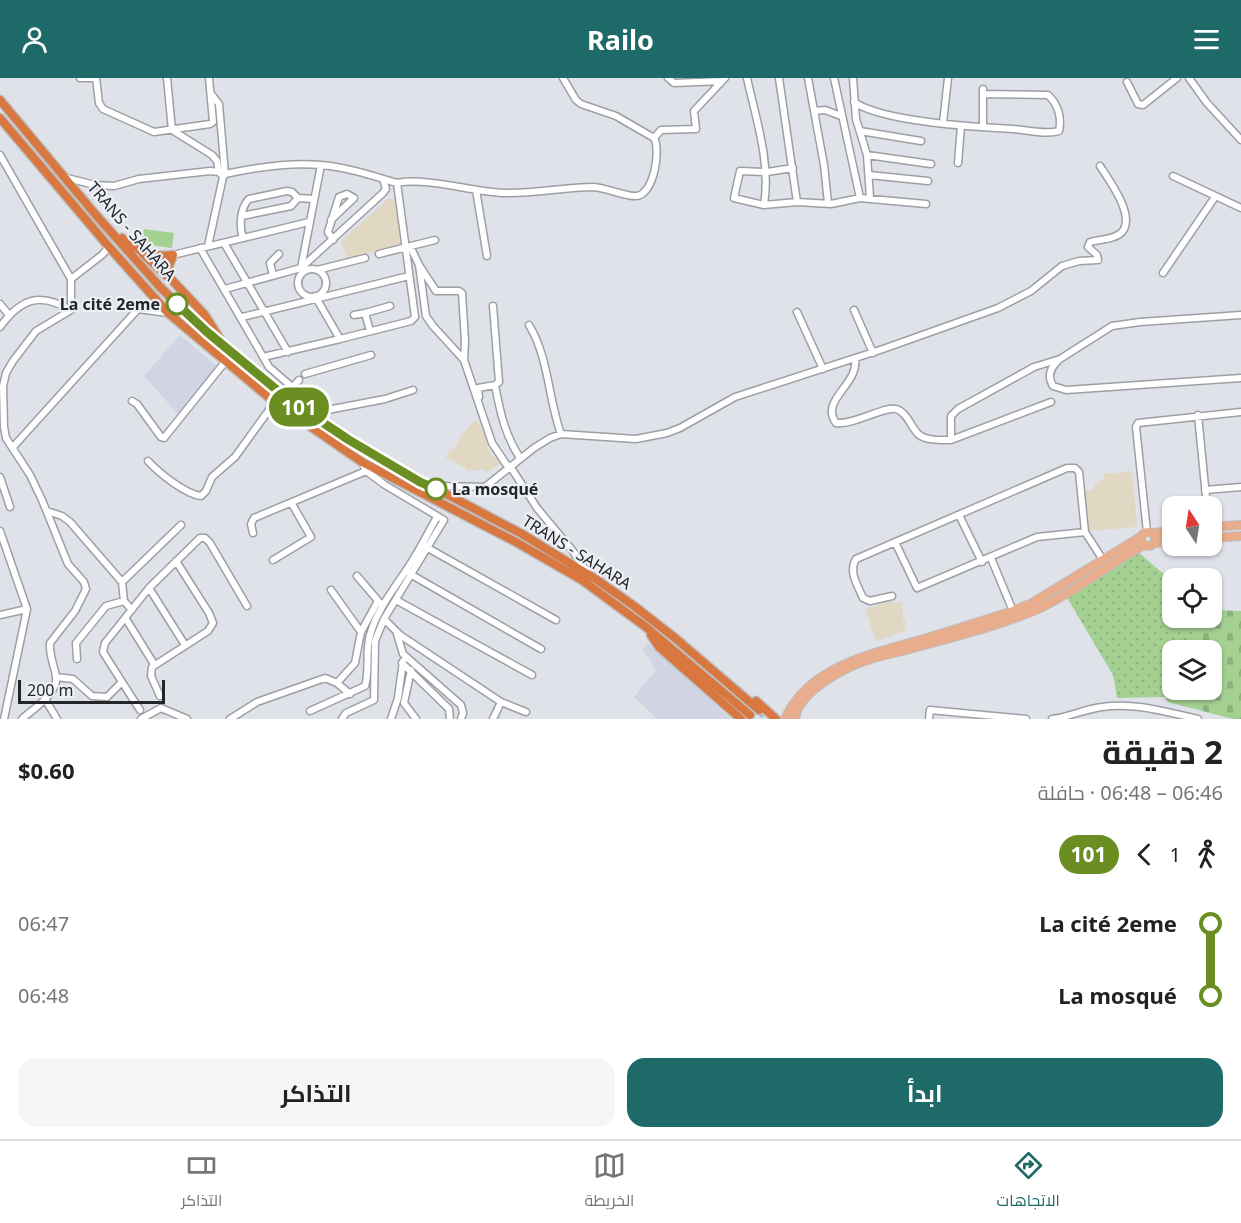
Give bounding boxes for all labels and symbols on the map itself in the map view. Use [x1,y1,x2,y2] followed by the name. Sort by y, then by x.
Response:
[83,177,182,286] street label: TRANS - SAHARA
[60,293,160,315] place label: La cité 2eme
[166,293,188,315] marker: La cité 2eme
[264,388,334,426] line badge: 101
[425,478,447,500] marker: La mosqué
[452,478,538,500] place label: La mosqué
[1162,496,1222,556] north arrow
[518,510,636,595] street label: TRANS - SAHARA
[18,677,165,704] scale bar

